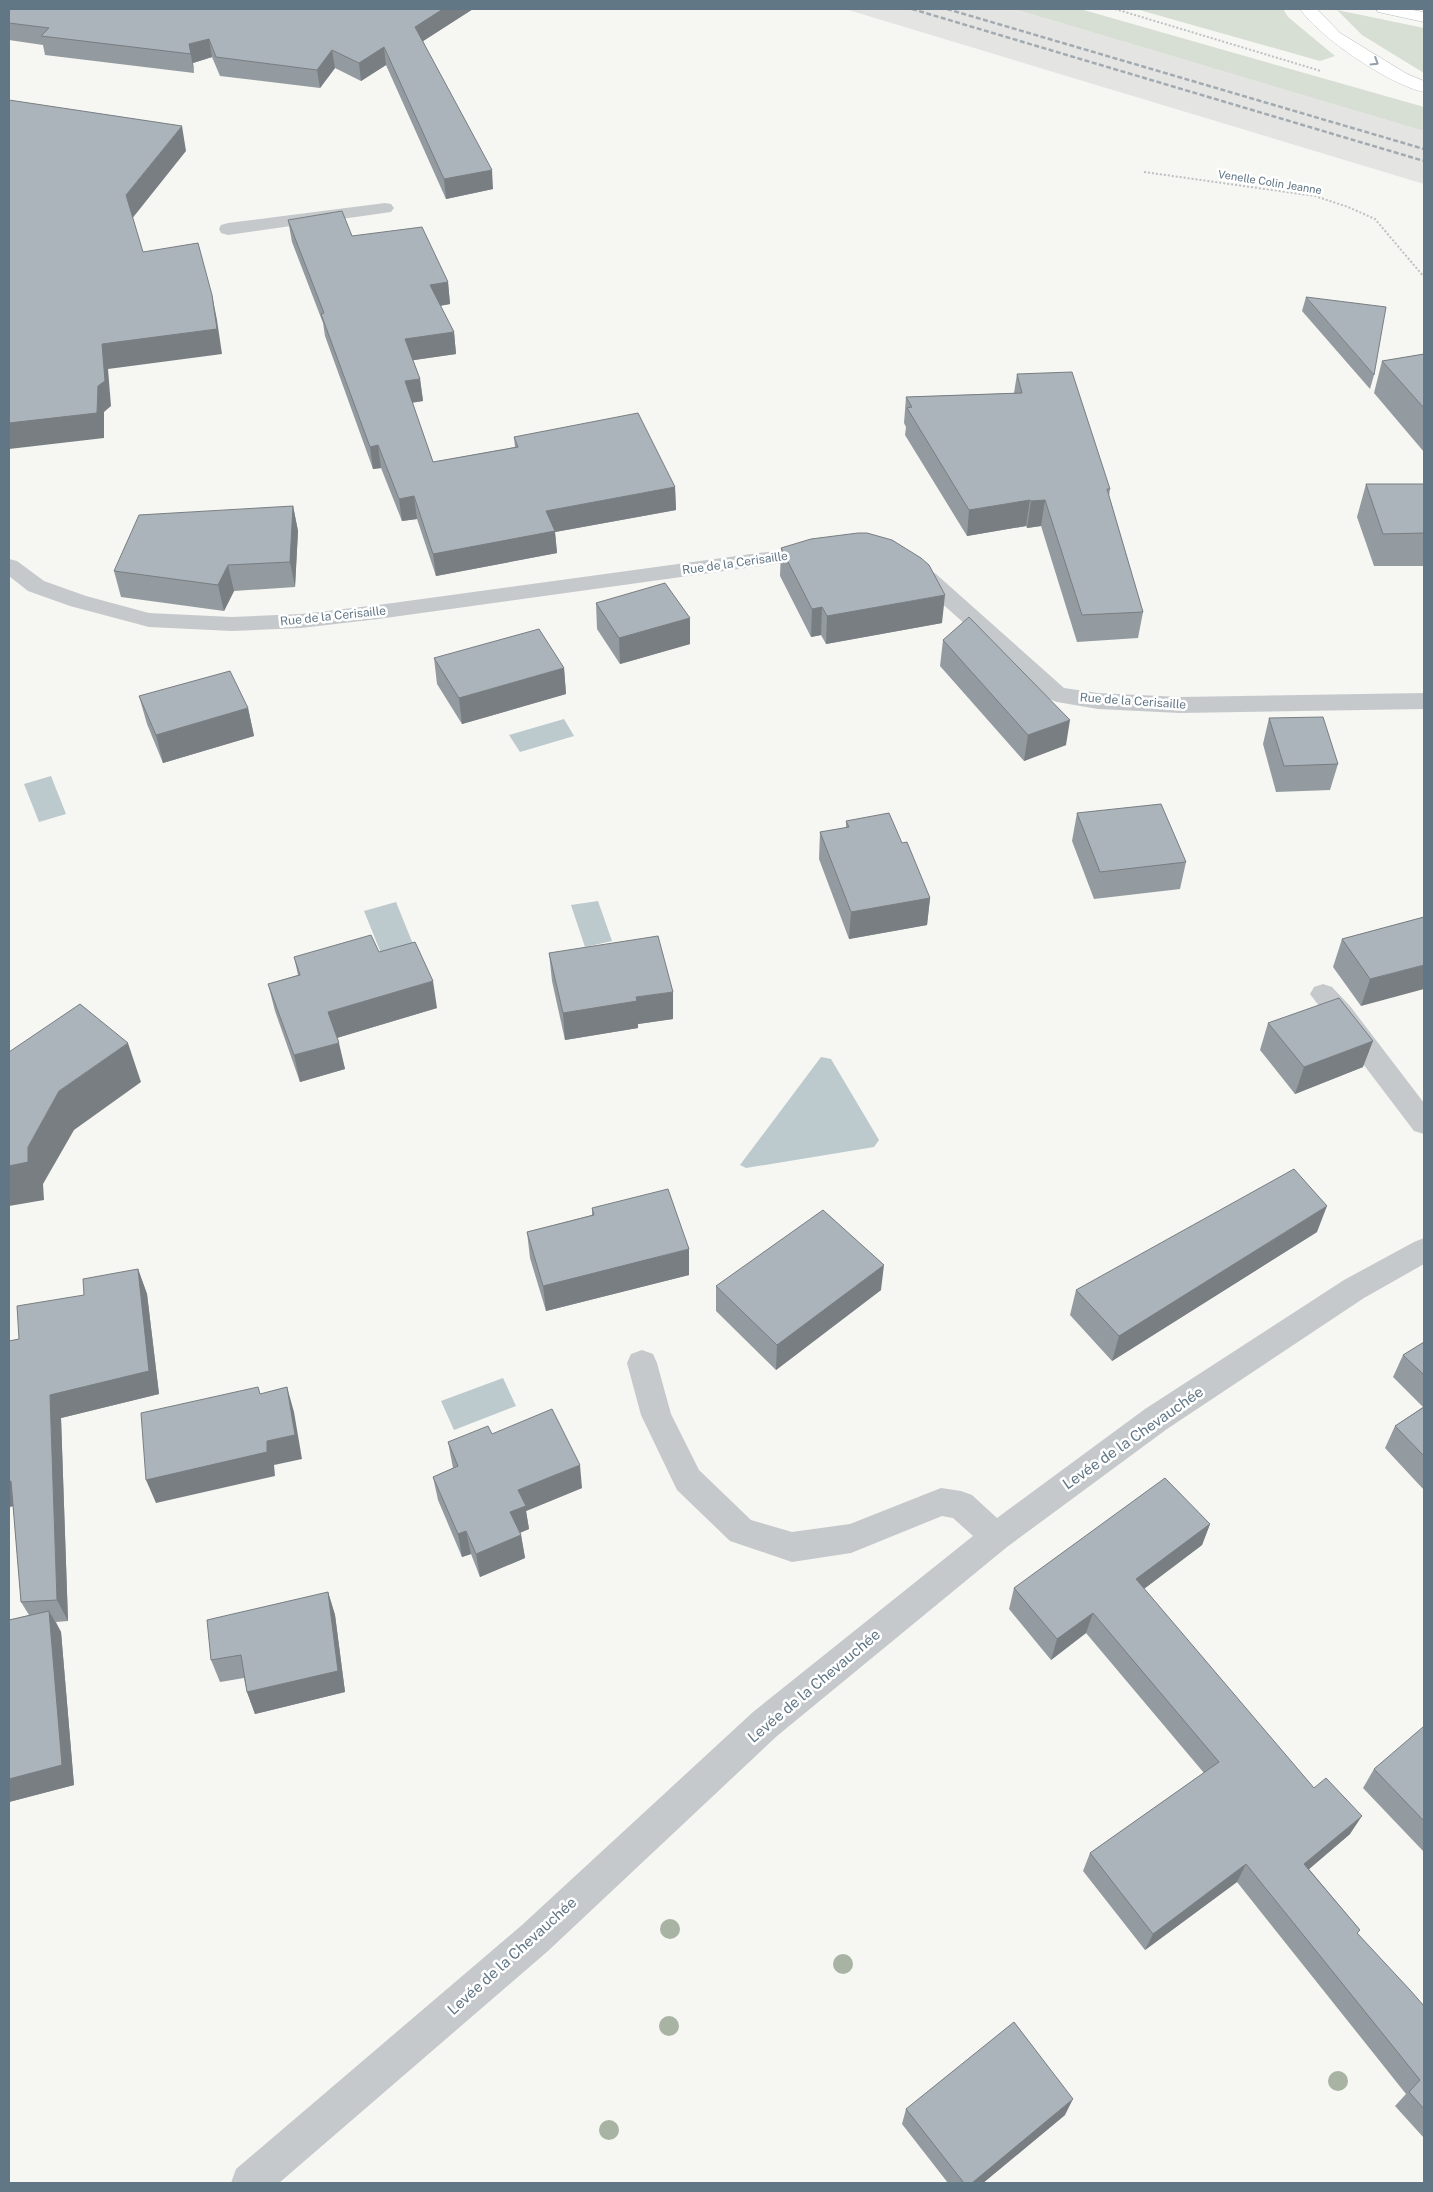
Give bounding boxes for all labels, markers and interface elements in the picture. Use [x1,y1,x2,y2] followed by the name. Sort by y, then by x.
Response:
[1370,55,1379,65] one-way arrow
[1217,168,1323,196] street label: Venelle Colin Jeanne
[681,549,789,577] street label: Rue de la Cerisaille
[279,603,387,629] street label: Rue de la Cerisaille
[1079,690,1187,712] street label: Rue de la Cerisaille
[1059,1383,1206,1493] street label: Levée de la Chevauchée
[744,1625,883,1746] street label: Levée de la Chevauchée
[444,1893,580,2018] street label: Levée de la Chevauchée

